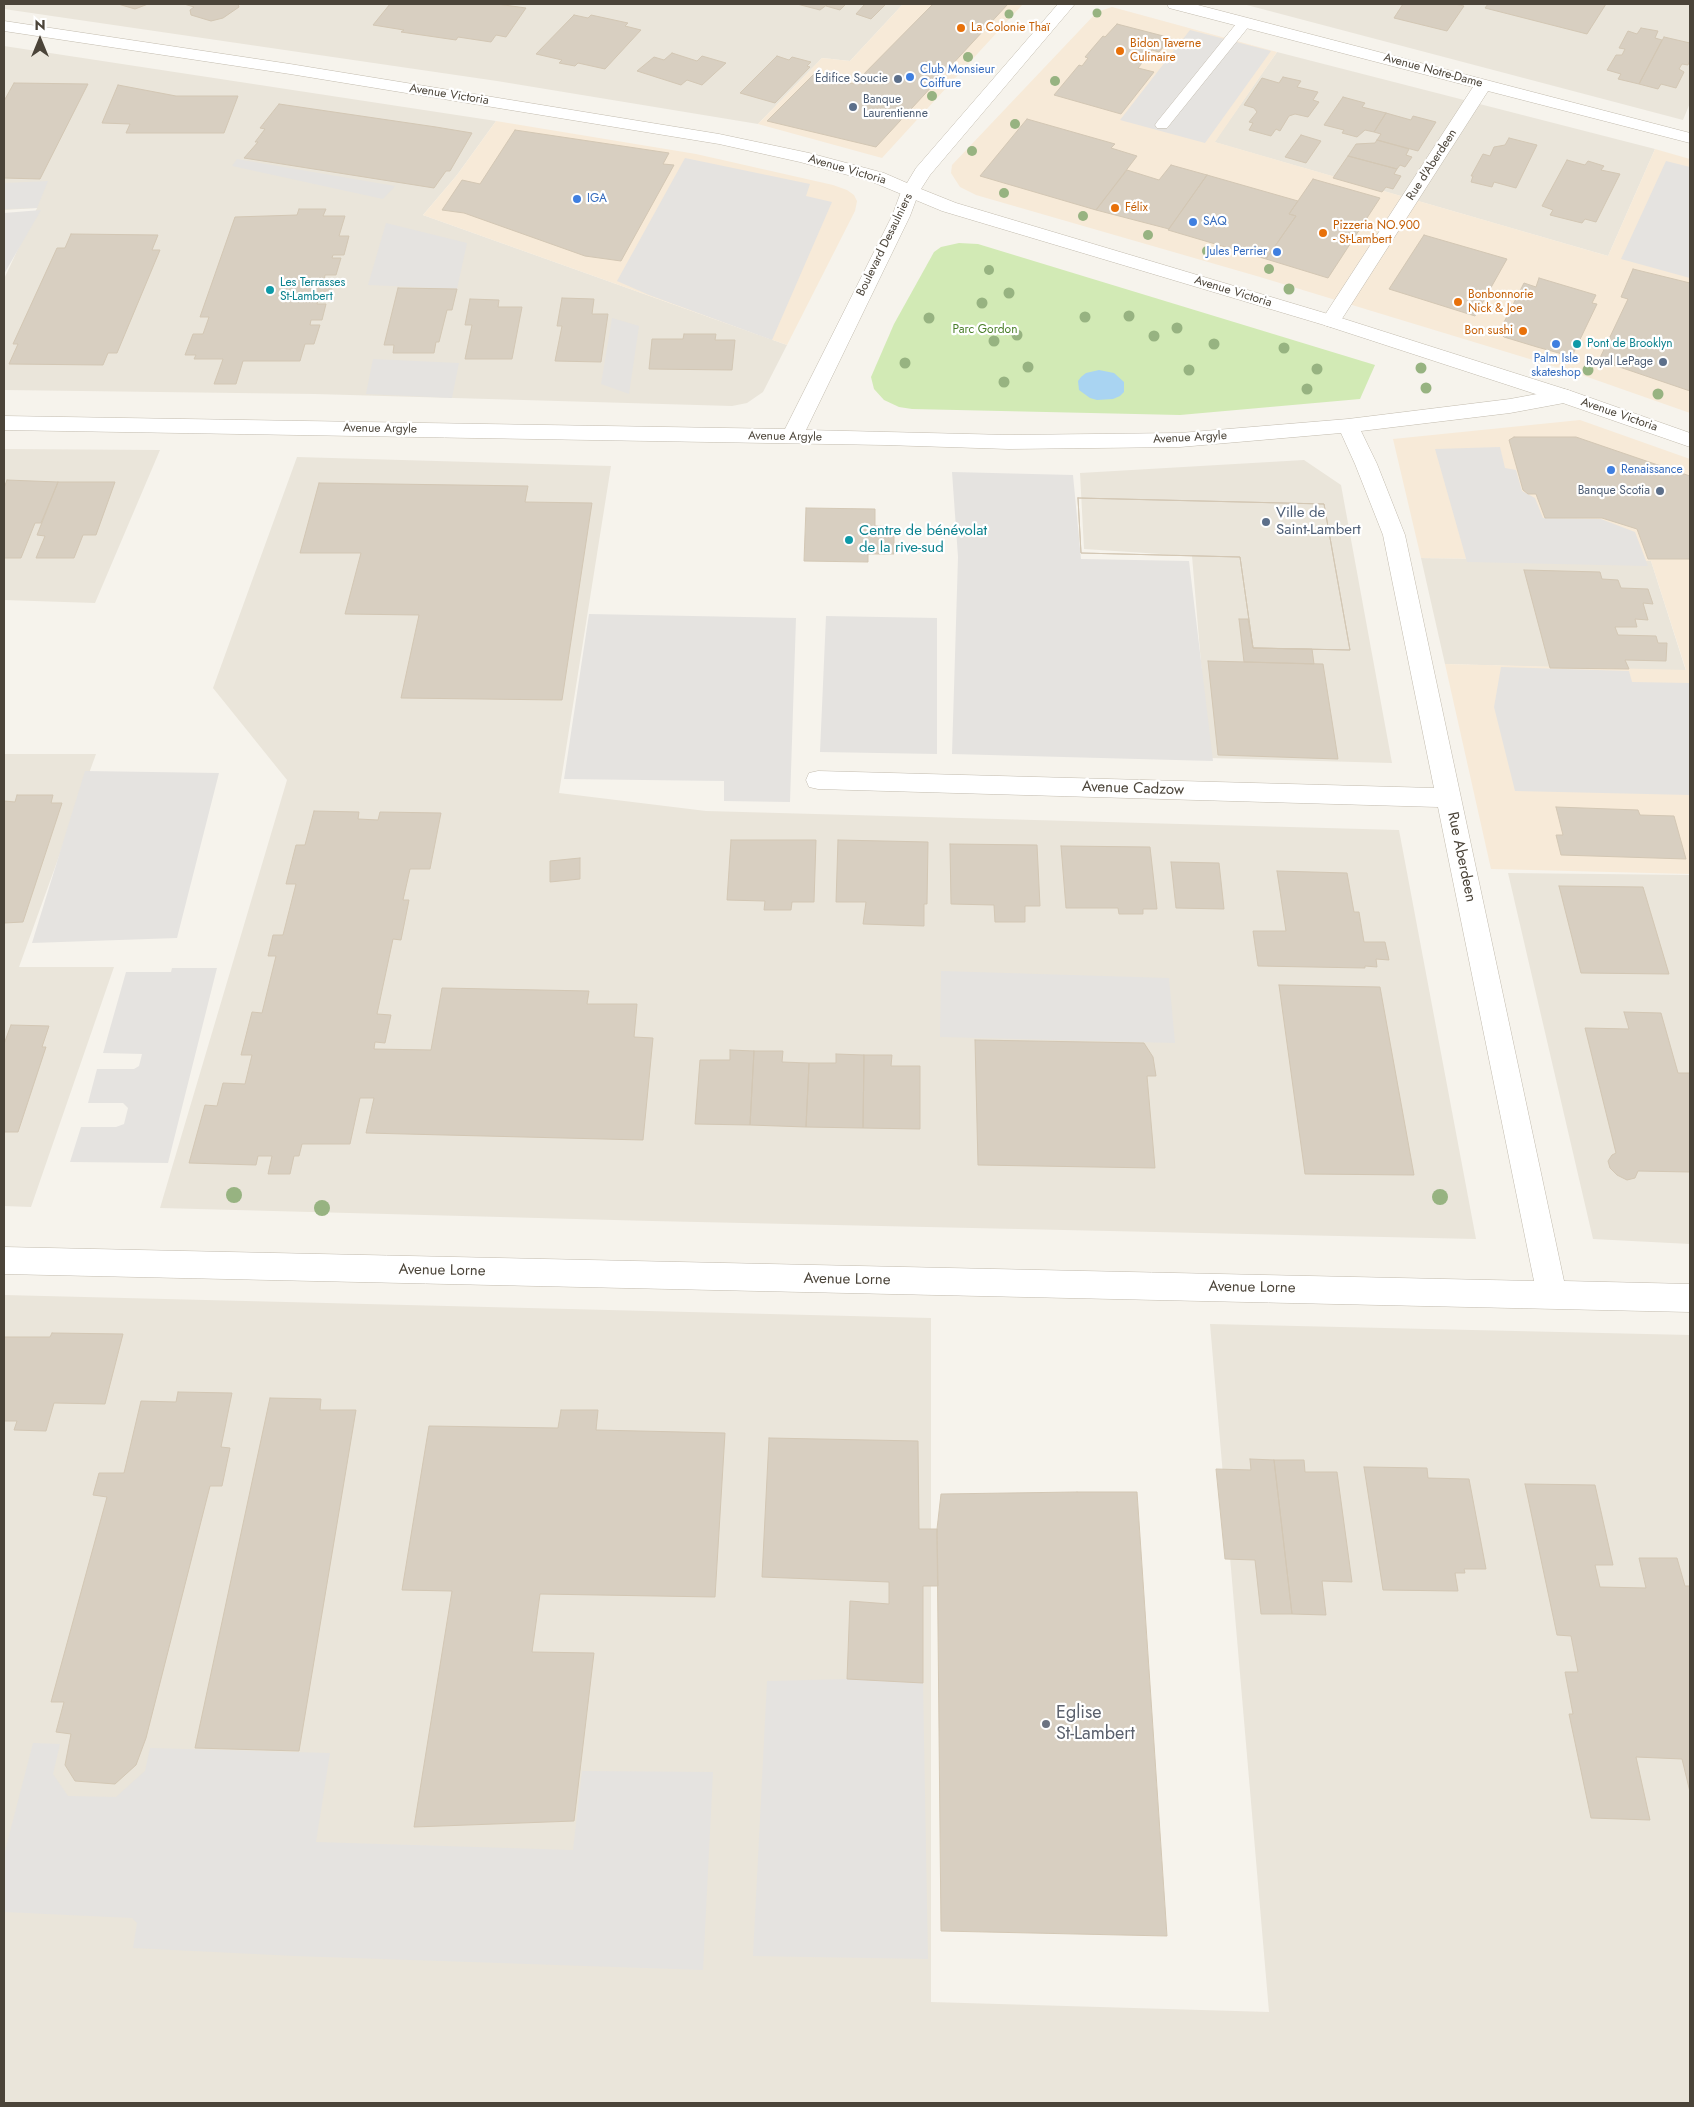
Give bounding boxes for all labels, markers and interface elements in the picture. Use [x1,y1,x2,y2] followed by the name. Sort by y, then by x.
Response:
[15,15,65,65] north arrow
[34,15,46,35] text: N
[971,21,1050,35] place label: La Colonie Thaï
[955,22,967,34] marker: La Colonie Thaï
[1130,37,1201,65] place label: Bidon Taverne Culinaire
[1114,45,1126,57] marker: Bidon Taverne Culinaire
[1382,51,1484,91] street label: Avenue Notre-Dame
[920,63,995,91] place label: Club Monsieur Coiffure
[904,71,916,83] marker: Club Monsieur Coiffure
[815,72,888,86] place label: Édifice Soucie
[892,73,904,85] marker: Édifice Soucie
[408,82,490,108] street label: Avenue Victoria
[863,93,928,121] place label: Banque Laurentienne
[847,101,859,113] marker: Banque Laurentienne
[1404,127,1460,203] street label: Rue d'Aberdeen
[806,152,888,188] street label: Avenue Victoria
[854,191,916,299] street label: Boulevard Desaulniers
[587,192,607,206] place label: IGA
[571,193,583,205] marker: IGA
[1125,201,1148,215] place label: Félix
[1109,202,1121,214] marker: Félix
[1203,215,1227,229] place label: SAQ
[1187,216,1199,228] marker: SAQ
[1333,219,1420,247] place label: Pizzeria NO.900 - St-Lambert
[1317,227,1329,239] marker: Pizzeria NO.900 - St-Lambert
[1206,245,1267,259] place label: Jules Perrier
[1271,246,1283,258] marker: Jules Perrier
[1193,273,1273,311] street label: Avenue Victoria
[280,276,345,304] place label: Les Terrasses St-Lambert
[264,284,276,296] marker: Les Terrasses St-Lambert
[1468,288,1534,316] place label: Bonbonnorie Nick & Joe
[1452,296,1464,308] marker: Bonbonnorie Nick & Joe
[953,323,1017,337] park label: Parc Gordon
[1464,324,1513,338] place label: Bon sushi
[1517,325,1529,337] marker: Bon sushi
[1587,337,1673,351] place label: Pont de Brooklyn
[1550,338,1562,350] marker: Palm Isle skateshop
[1571,338,1583,350] marker: Pont de Brooklyn
[1531,352,1581,380] place label: Palm Isle skateshop
[1586,355,1653,369] place label: Royal LePage
[1657,356,1669,368] marker: Royal LePage
[1579,395,1659,435] street label: Avenue Victoria
[343,421,417,437] street label: Avenue Argyle
[748,429,822,445] street label: Avenue Argyle
[1153,429,1227,447] street label: Avenue Argyle
[1621,463,1683,477] place label: Renaissance
[1605,464,1617,476] marker: Renaissance
[1578,484,1650,498] place label: Banque Scotia
[1654,485,1666,497] marker: Banque Scotia
[1276,504,1361,539] place label: Ville de Saint-Lambert
[1260,516,1272,528] marker: Ville de Saint-Lambert
[859,522,987,557] place label: Centre de bénévolat de la rive-sud
[843,534,855,546] marker: Centre de bénévolat de la rive-sud
[1082,778,1184,800] street label: Avenue Cadzow
[1443,810,1479,904] street label: Rue Aberdeen
[398,1261,486,1281] street label: Avenue Lorne
[803,1270,891,1290] street label: Avenue Lorne
[1208,1278,1296,1298] street label: Avenue Lorne
[1056,1703,1135,1746] place label: Eglise St-Lambert
[1040,1718,1052,1730] marker: Eglise St-Lambert

